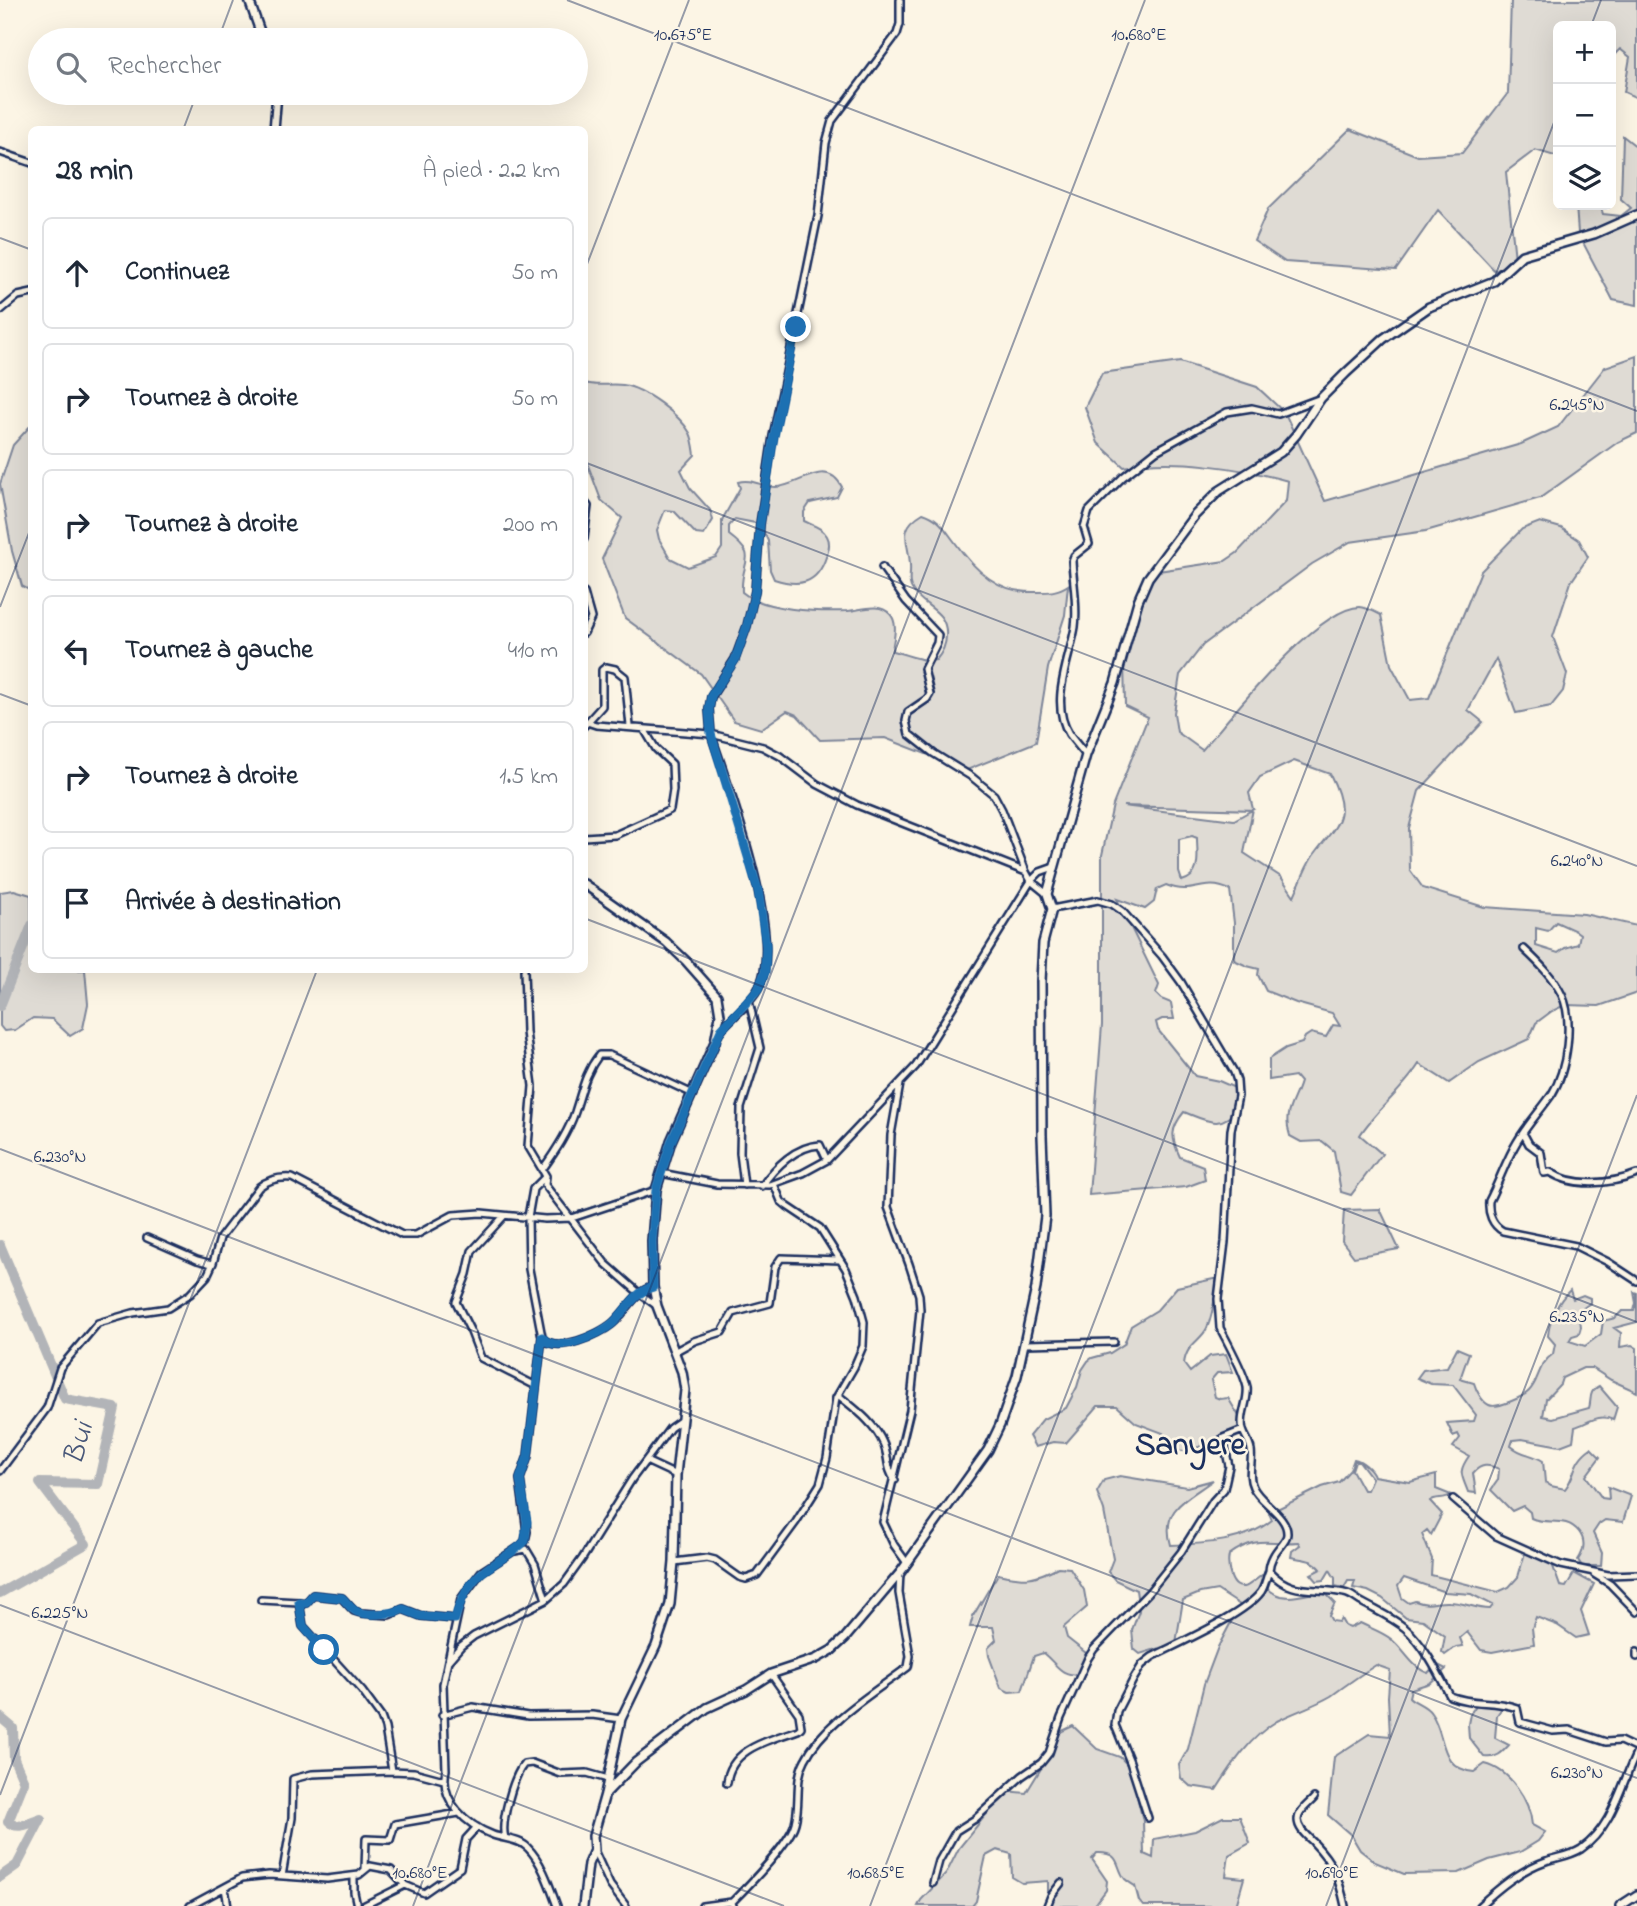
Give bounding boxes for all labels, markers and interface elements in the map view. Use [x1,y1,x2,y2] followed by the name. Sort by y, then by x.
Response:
[1553,21,1616,210] map controls
[1553,21,1616,84] button: +
[654,23,712,49] text: 10.675°E
[1111,23,1167,49] text: 10.680°E
[28,28,588,105] search box
[52,48,90,86] icon: search
[108,48,221,86] text: Rechercher
[1553,84,1616,147] button: −
[1553,147,1616,210] button: layers
[56,150,133,194] text: 28 min
[423,155,560,188] text: À pied · 2.2 km
[58,254,96,292] icon: ahead
[125,254,229,292] text: Continuez
[511,257,558,290] text: 50 m
[780,311,811,342] route end
[58,380,96,418] icon: right
[125,380,298,418] text: Tournez à droite
[511,383,558,416] text: 50 m
[1549,393,1605,419] text: 6.245°N
[58,506,96,544] icon: right
[125,506,298,544] text: Tournez à droite
[503,509,558,542] text: 200 m
[58,632,96,670] icon: left
[125,632,313,670] text: Tournez à gauche
[508,635,558,668] text: 410 m
[58,758,96,796] icon: right
[125,758,298,796] text: Tournez à droite
[499,761,558,794] text: 1.5 km
[1551,849,1603,875] text: 6.240°N
[58,884,96,922] icon: arrive
[125,884,341,922] text: Arrivée à destination
[34,1145,86,1171] text: 6.230°N
[1549,1305,1605,1331] text: 6.235°N
[53,1415,108,1471] water label: Bui
[1135,1423,1247,1471] district label: Sanyere
[32,1601,88,1627] text: 6.225°N
[308,1634,339,1665] route start
[1551,1761,1603,1787] text: 6.230°N
[392,1861,448,1887] text: 10.680°E
[847,1861,905,1887] text: 10.685°E
[1305,1861,1359,1887] text: 10.690°E

